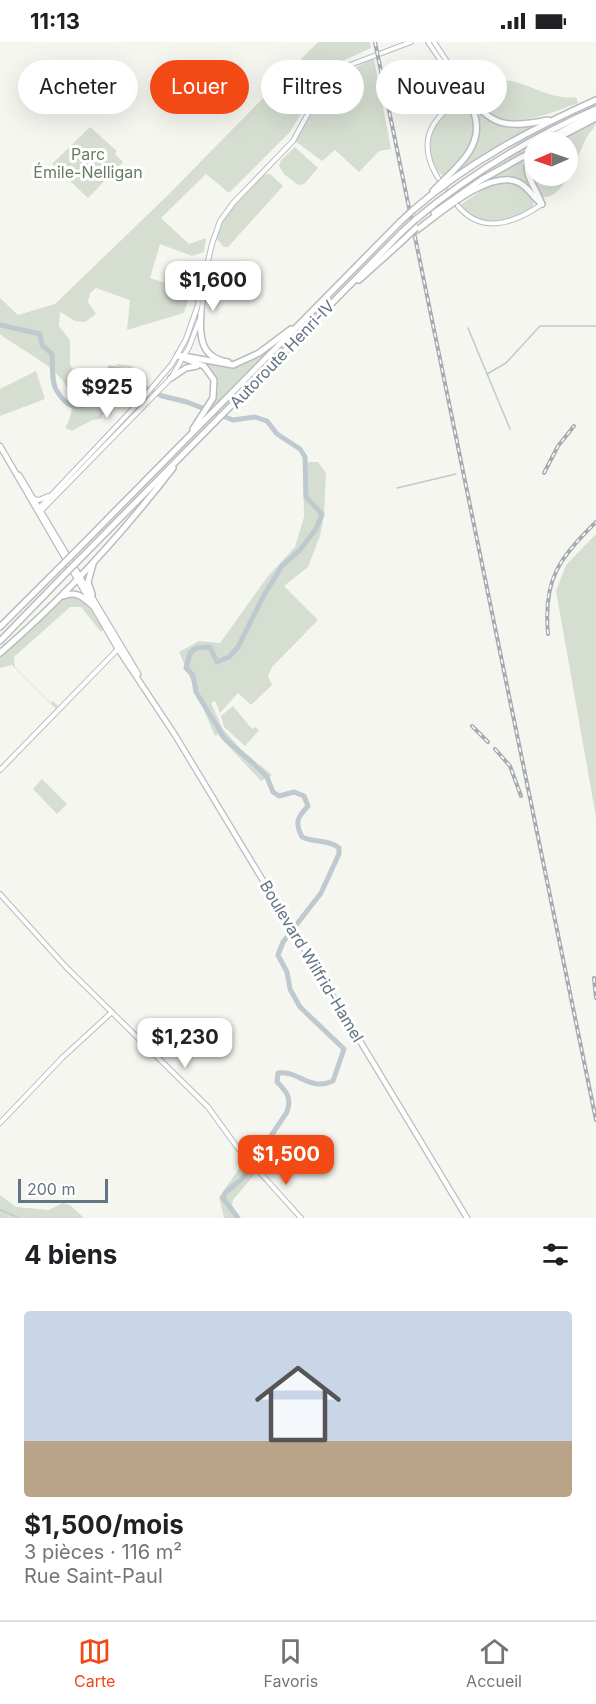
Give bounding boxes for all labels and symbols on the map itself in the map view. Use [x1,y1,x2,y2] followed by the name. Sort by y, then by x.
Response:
[524,132,578,186] north arrow
[33,144,143,182] park label: Parc Émile-Nelligan
[164,261,262,312] pin: $1,600
[225,296,339,412] street label: Autoroute Henri-IV
[71,368,143,419] pin: $925
[256,876,368,1046] street label: Boulevard Wilfrid-Hamel
[136,1018,234,1069] pin: $1,230
[237,1135,335,1186] pin: $1,500
[18,1176,108,1204] scale bar

